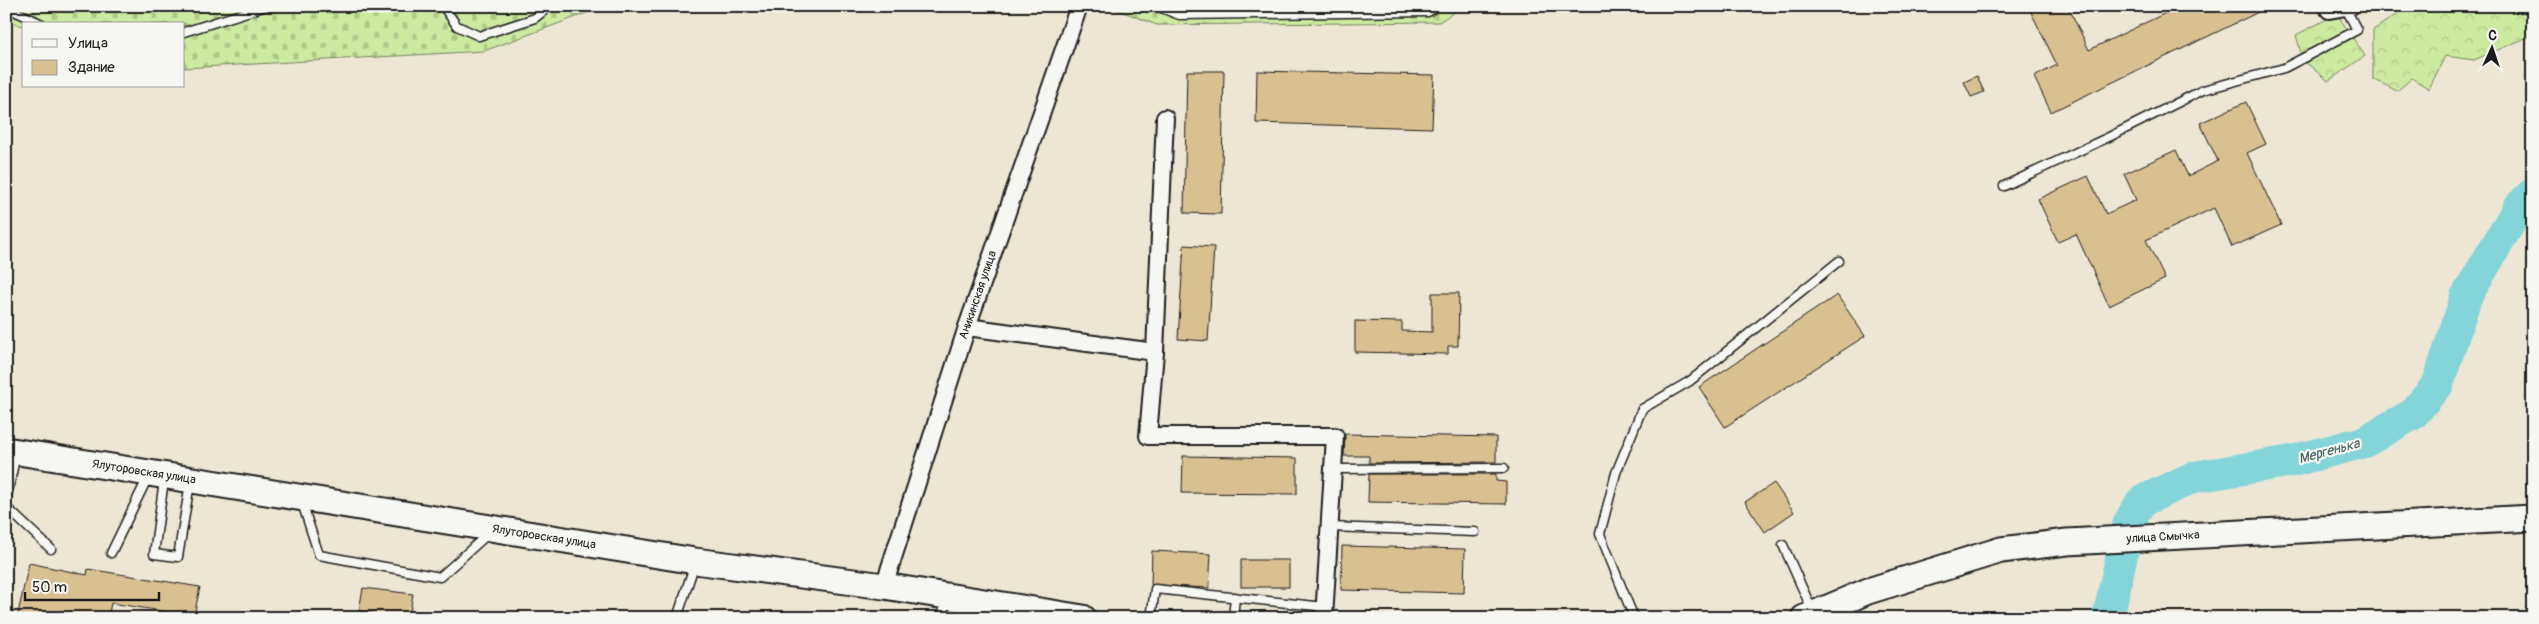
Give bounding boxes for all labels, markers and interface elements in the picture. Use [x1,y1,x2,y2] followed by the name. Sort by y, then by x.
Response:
[22,22,185,88] legend
[2466,22,2516,72] north arrow
[2488,27,2498,44] text: С
[68,34,108,53] text: Улица
[68,58,115,77] text: Здание
[956,248,1000,341] street label: Аникинская улица
[2297,434,2363,467] water label: Мергенька
[91,456,197,488] street label: Ялуторовская улица
[491,521,597,553] street label: Ялуторовская улица
[2125,528,2200,546] street label: улица Смычка
[25,569,159,601] scale bar
[32,578,67,597] text: 50 m

